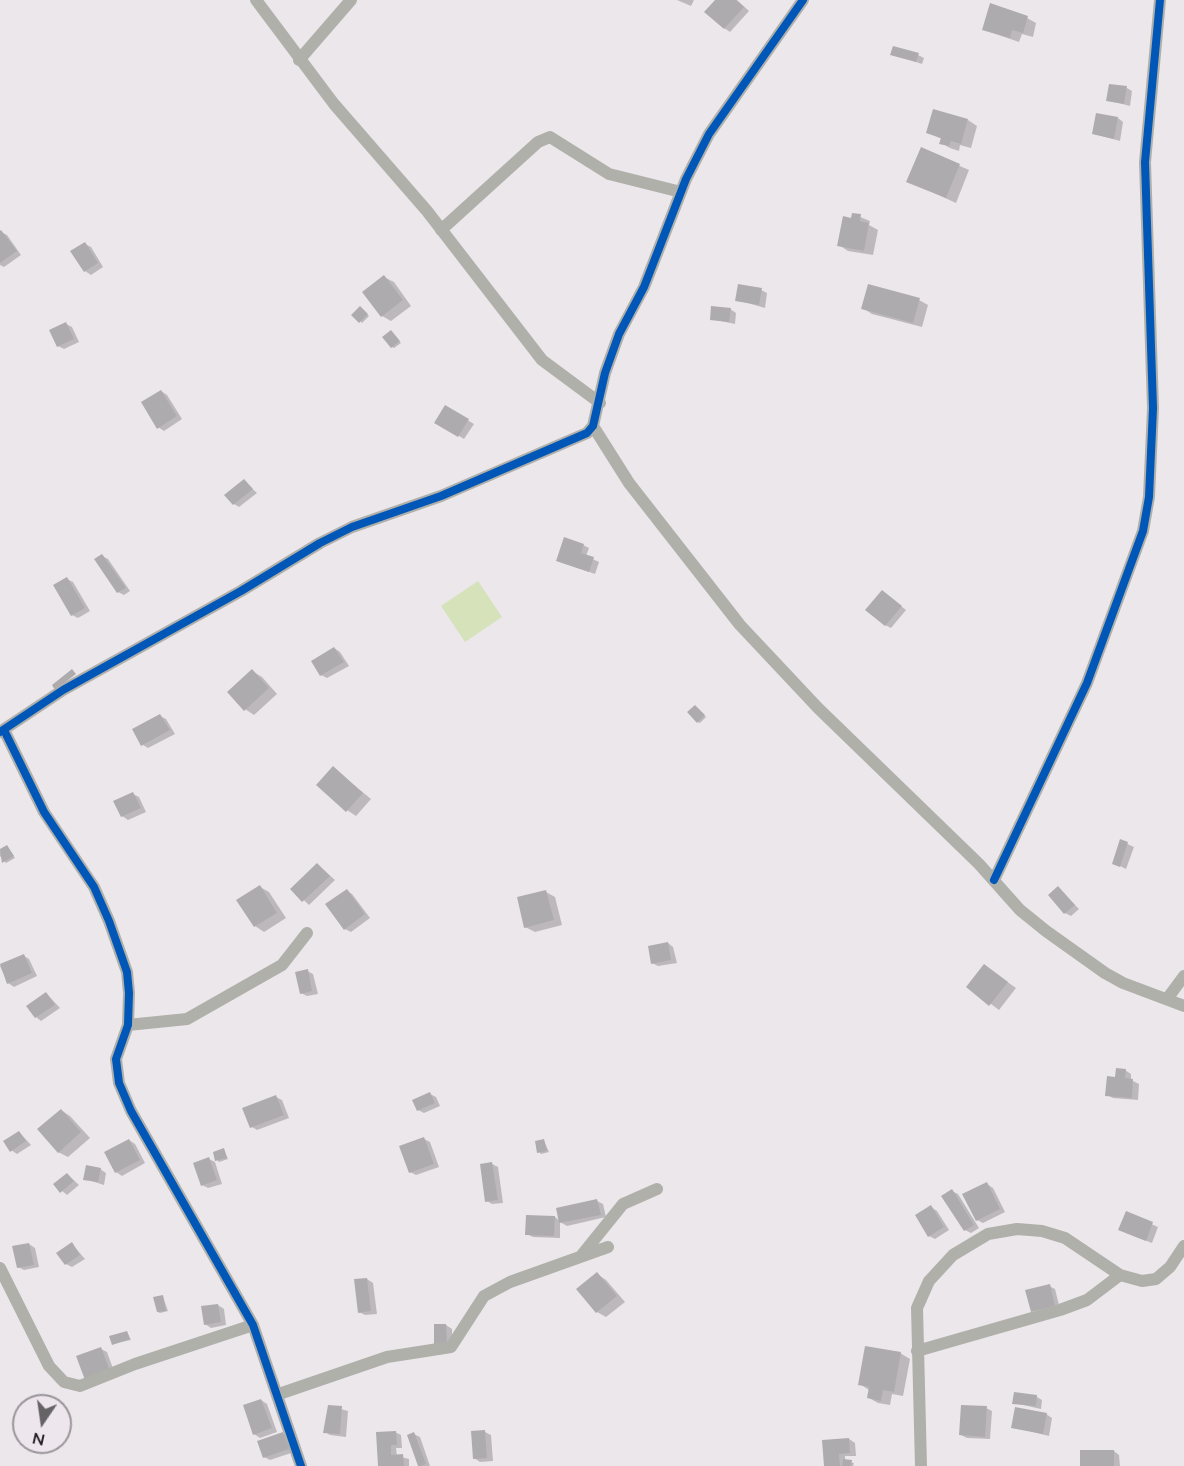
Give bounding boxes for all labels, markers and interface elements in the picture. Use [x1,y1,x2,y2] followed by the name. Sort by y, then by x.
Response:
[12,1394,72,1454] north arrow
[30,1429,46,1451] text: N

